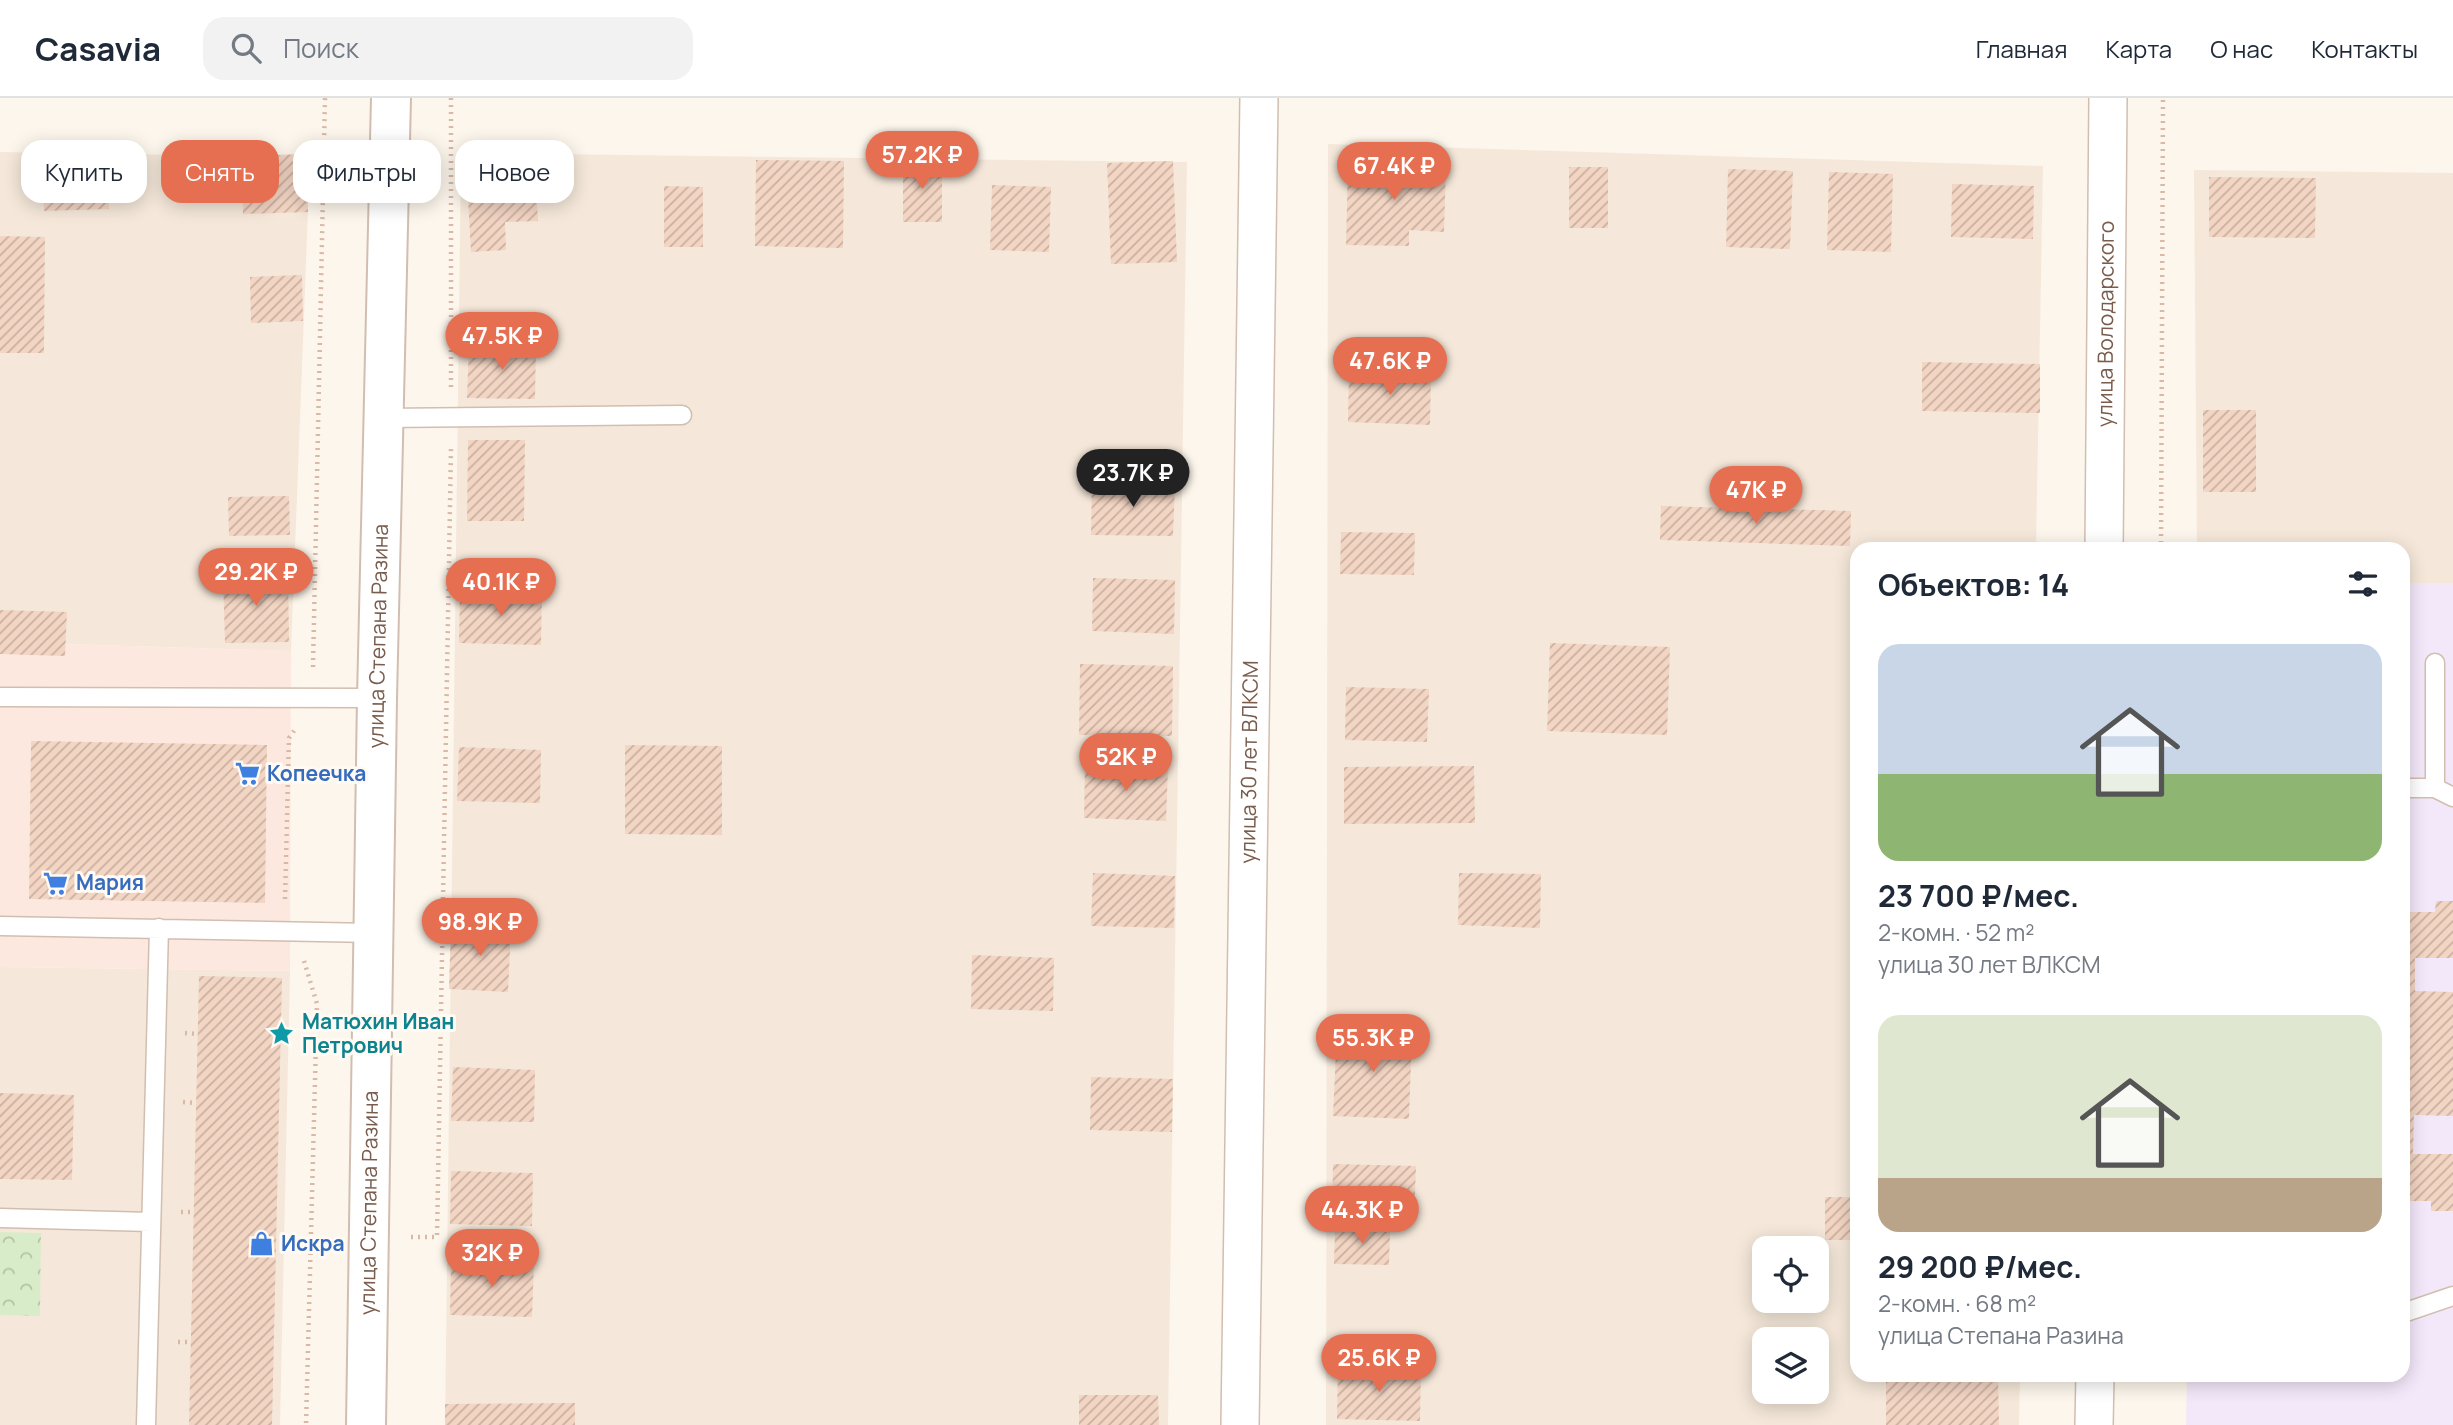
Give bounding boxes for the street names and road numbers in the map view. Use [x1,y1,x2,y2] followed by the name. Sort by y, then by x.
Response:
[2090,221,2120,427] street label: улица Володарского
[361,524,394,749] street label: улица Степана Разина
[1233,660,1264,864] street label: улица 30 лет ВЛКСМ
[353,1091,384,1315] street label: улица Степана Разина

